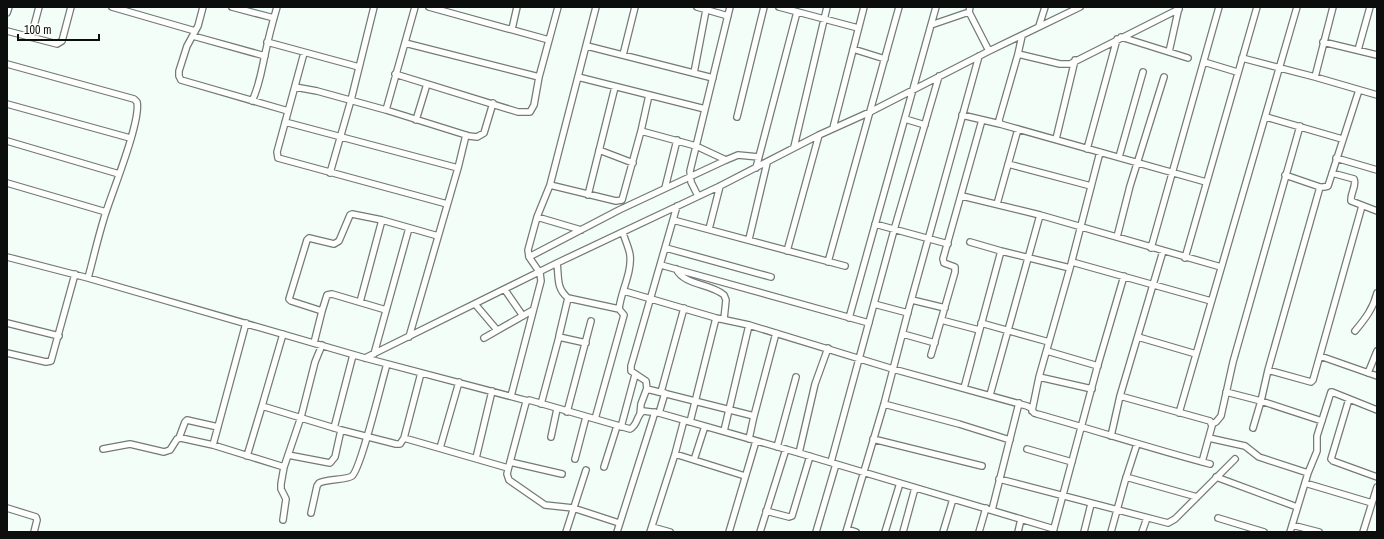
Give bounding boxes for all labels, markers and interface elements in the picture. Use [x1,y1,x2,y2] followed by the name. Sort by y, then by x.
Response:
[18,16,99,42] scale bar
[24,22,51,38] text: 100 m

